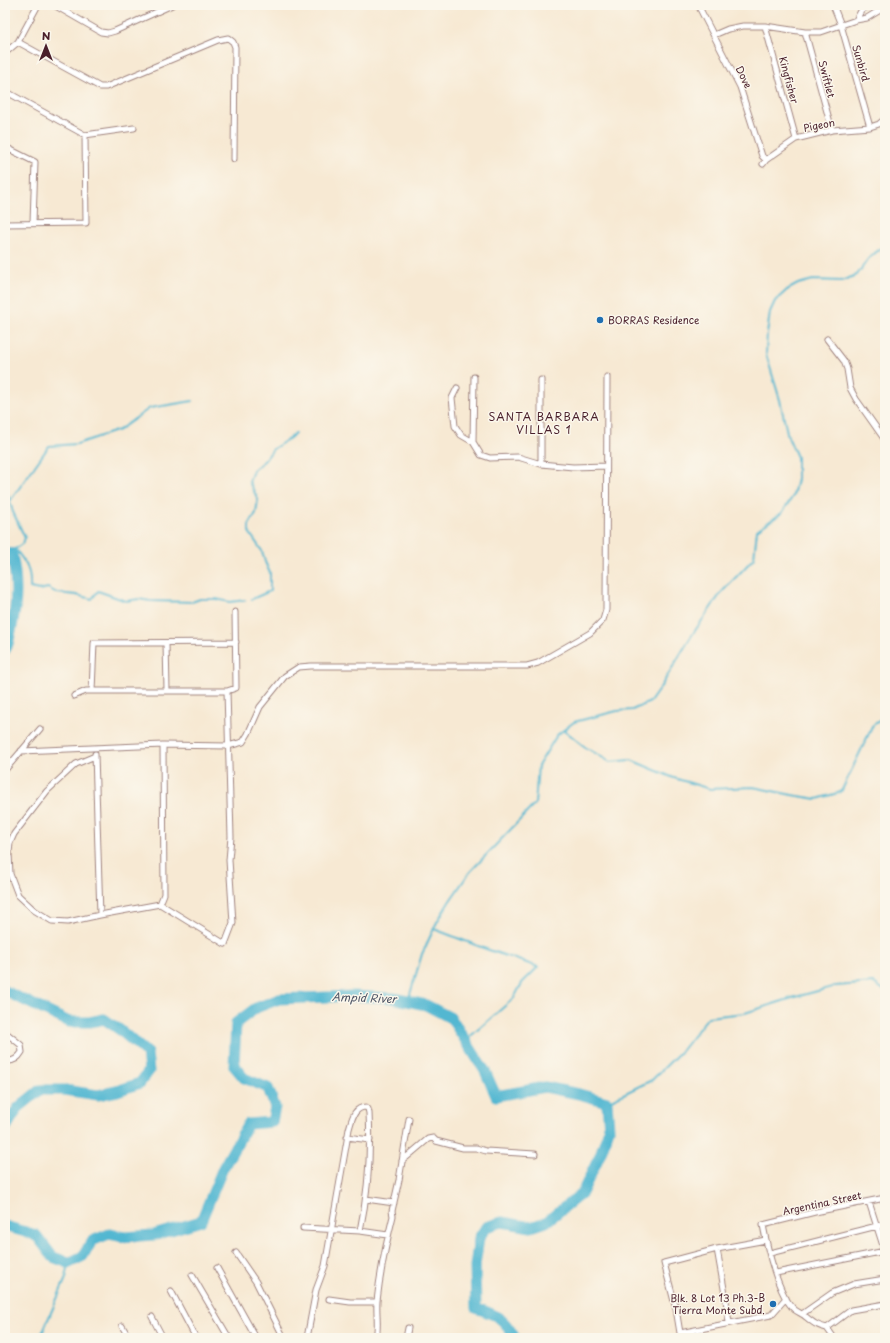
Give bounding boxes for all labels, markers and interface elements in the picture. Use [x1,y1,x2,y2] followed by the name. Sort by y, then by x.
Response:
[26,26,66,66] north arrow
[42,27,51,44] text: N
[849,43,874,83] street label: Sunbird
[776,55,803,105] street label: Kingfisher
[815,58,840,99] street label: Swiftlet
[733,63,756,91] street label: Dove
[802,114,836,135] street label: Pigeon
[608,312,700,327] place label: BORRAS Residence
[595,315,605,325] marker: BORRAS Residence
[488,408,600,438] district label: SANTA BARBARA VILLAS 1
[332,988,399,1007] water label: Ampid River
[781,1187,863,1218] street label: Argentina Street
[670,1290,765,1317] place label: Blk. 8 Lot 13 Ph.3-B Tierra Monte Subd.
[768,1299,778,1309] marker: Blk. 8 Lot 13 Ph.3-B Tierra Monte Subd.

